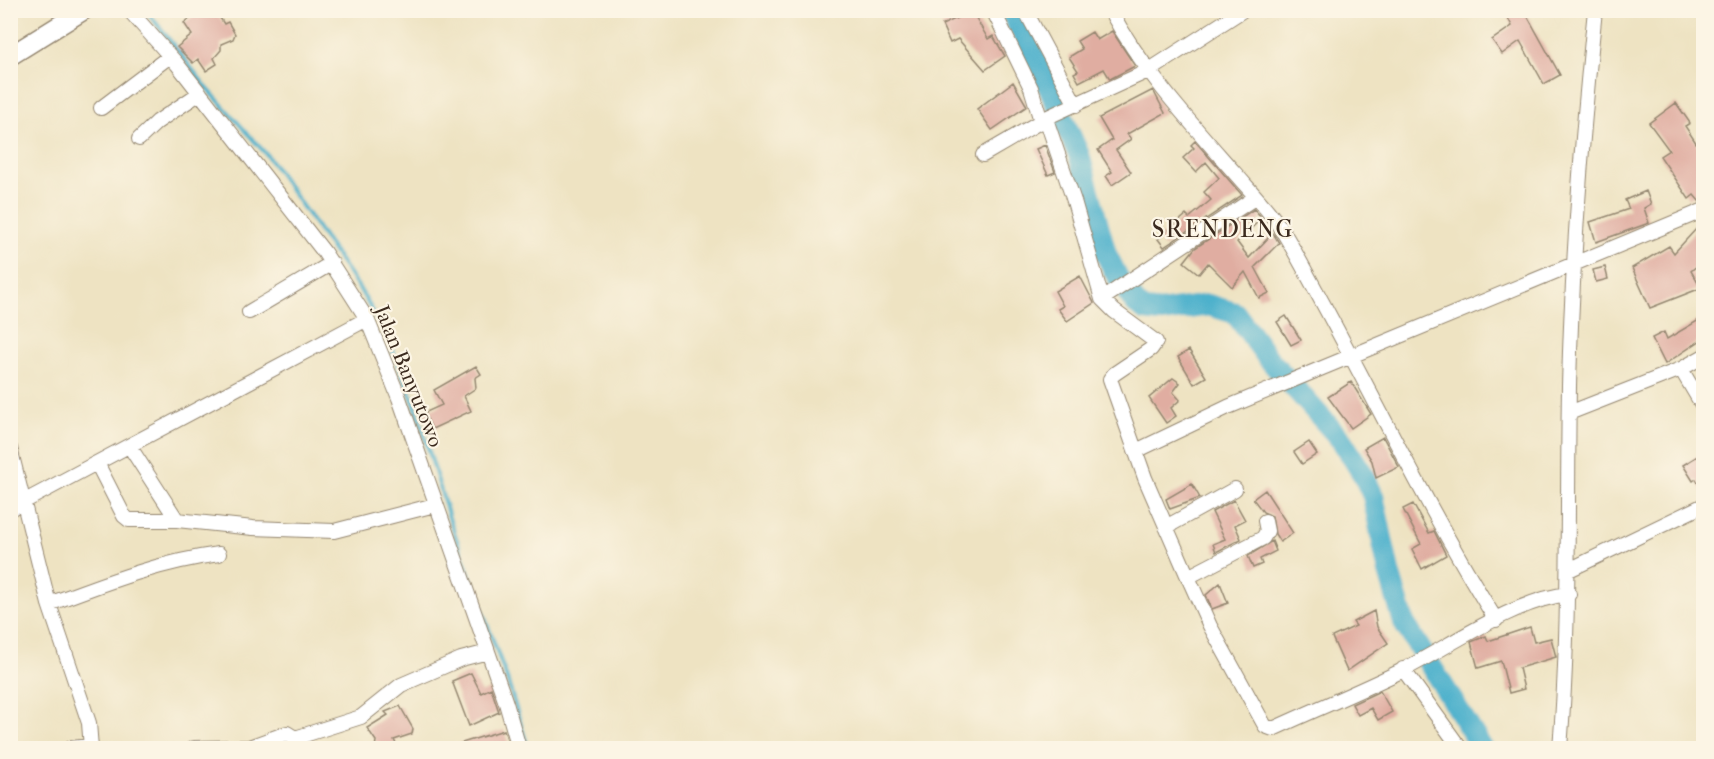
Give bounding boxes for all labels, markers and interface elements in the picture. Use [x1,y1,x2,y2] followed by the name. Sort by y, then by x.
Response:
[1152,215,1294,243] district label: SRENDENG
[369,300,448,450] street label: Jalan Banyutowo

